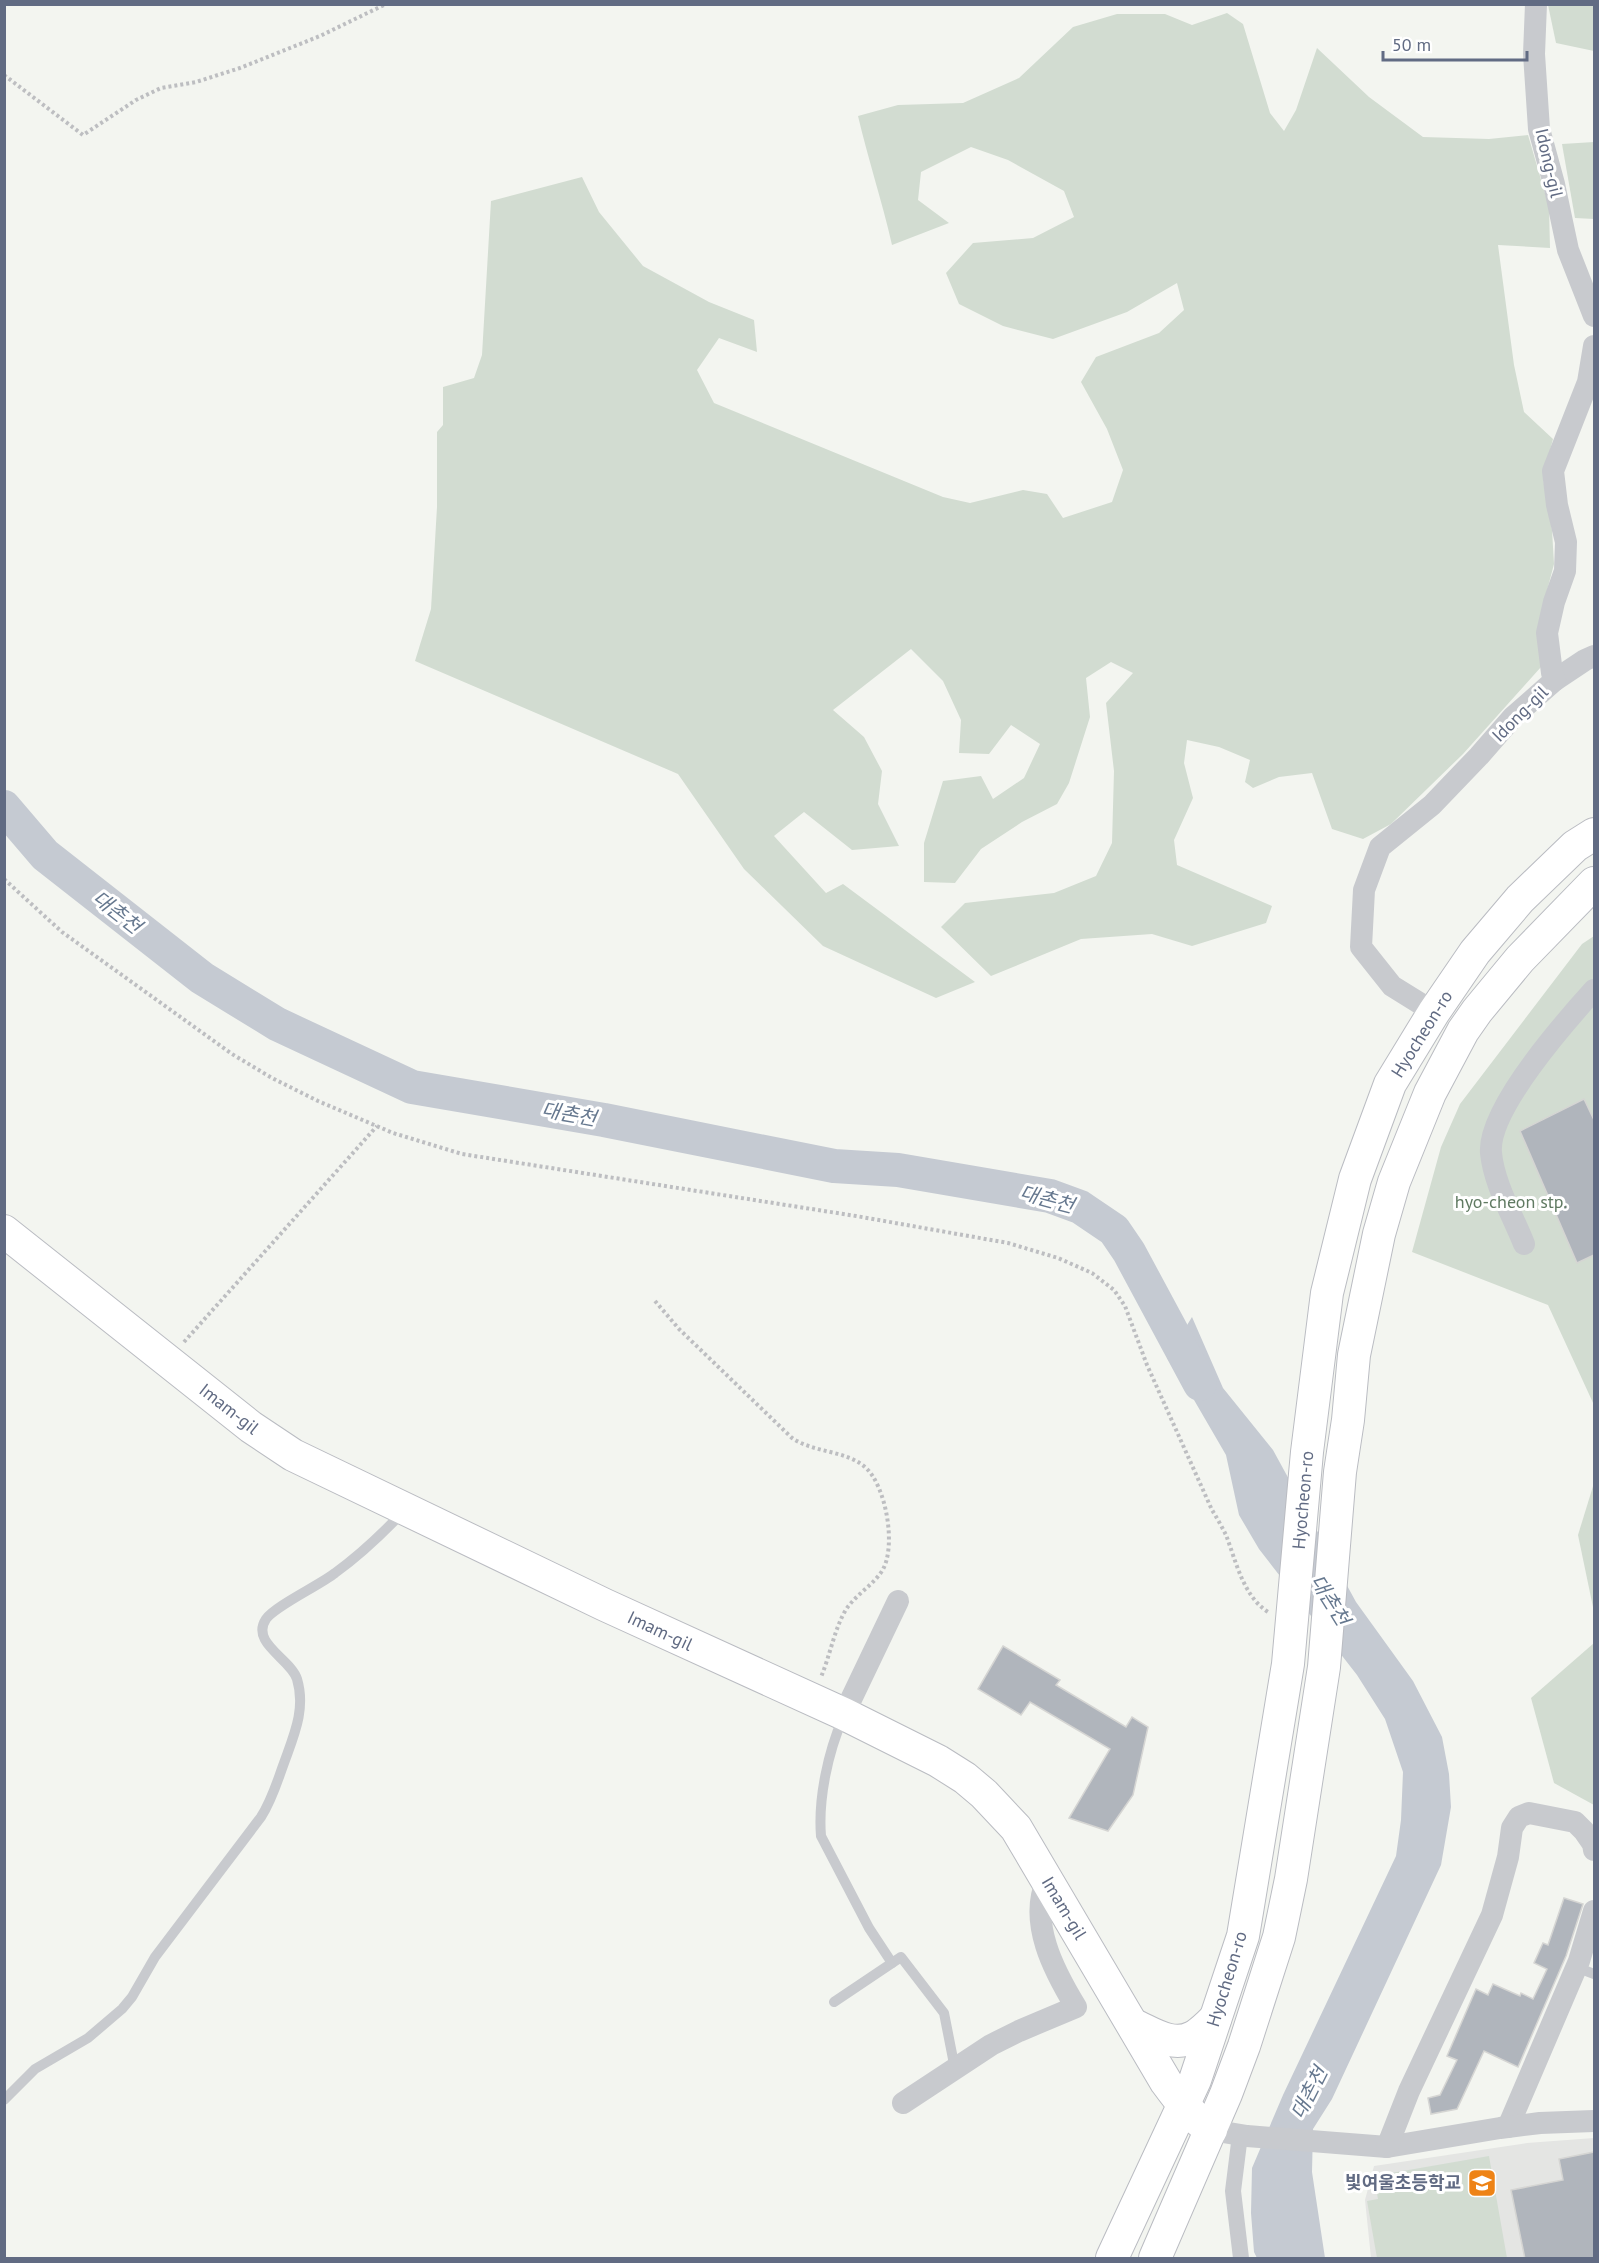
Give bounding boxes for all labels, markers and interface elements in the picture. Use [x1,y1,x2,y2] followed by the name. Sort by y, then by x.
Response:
[1383,24,1527,62] scale bar
[1392,33,1431,56] text: 50 m
[1530,126,1569,200] street label: Idong-gil
[1487,680,1553,747] street label: Idong-gil
[87,885,149,941] water label: 대촌천
[1386,986,1457,1082] street label: Hyocheon-ro
[540,1096,601,1132] water label: 대촌천
[1017,1179,1080,1219] water label: 대촌천
[1455,1190,1567,1213] park label: hyo-cheon stp.
[195,1378,264,1440] street label: Imam-gil
[1287,1450,1318,1550] street label: Hyocheon-ro
[1304,1570,1357,1632] water label: 대촌천
[624,1605,697,1656] street label: Imam-gil
[1037,1872,1093,1944] street label: Imam-gil
[1201,1928,1252,2029] street label: Hyocheon-ro
[1285,2060,1334,2123] water label: 대촌천
[1466,2167,1498,2199] school or university icon: 빛여울초등학교
[1345,2171,1461,2194] place label: 빛여울초등학교

